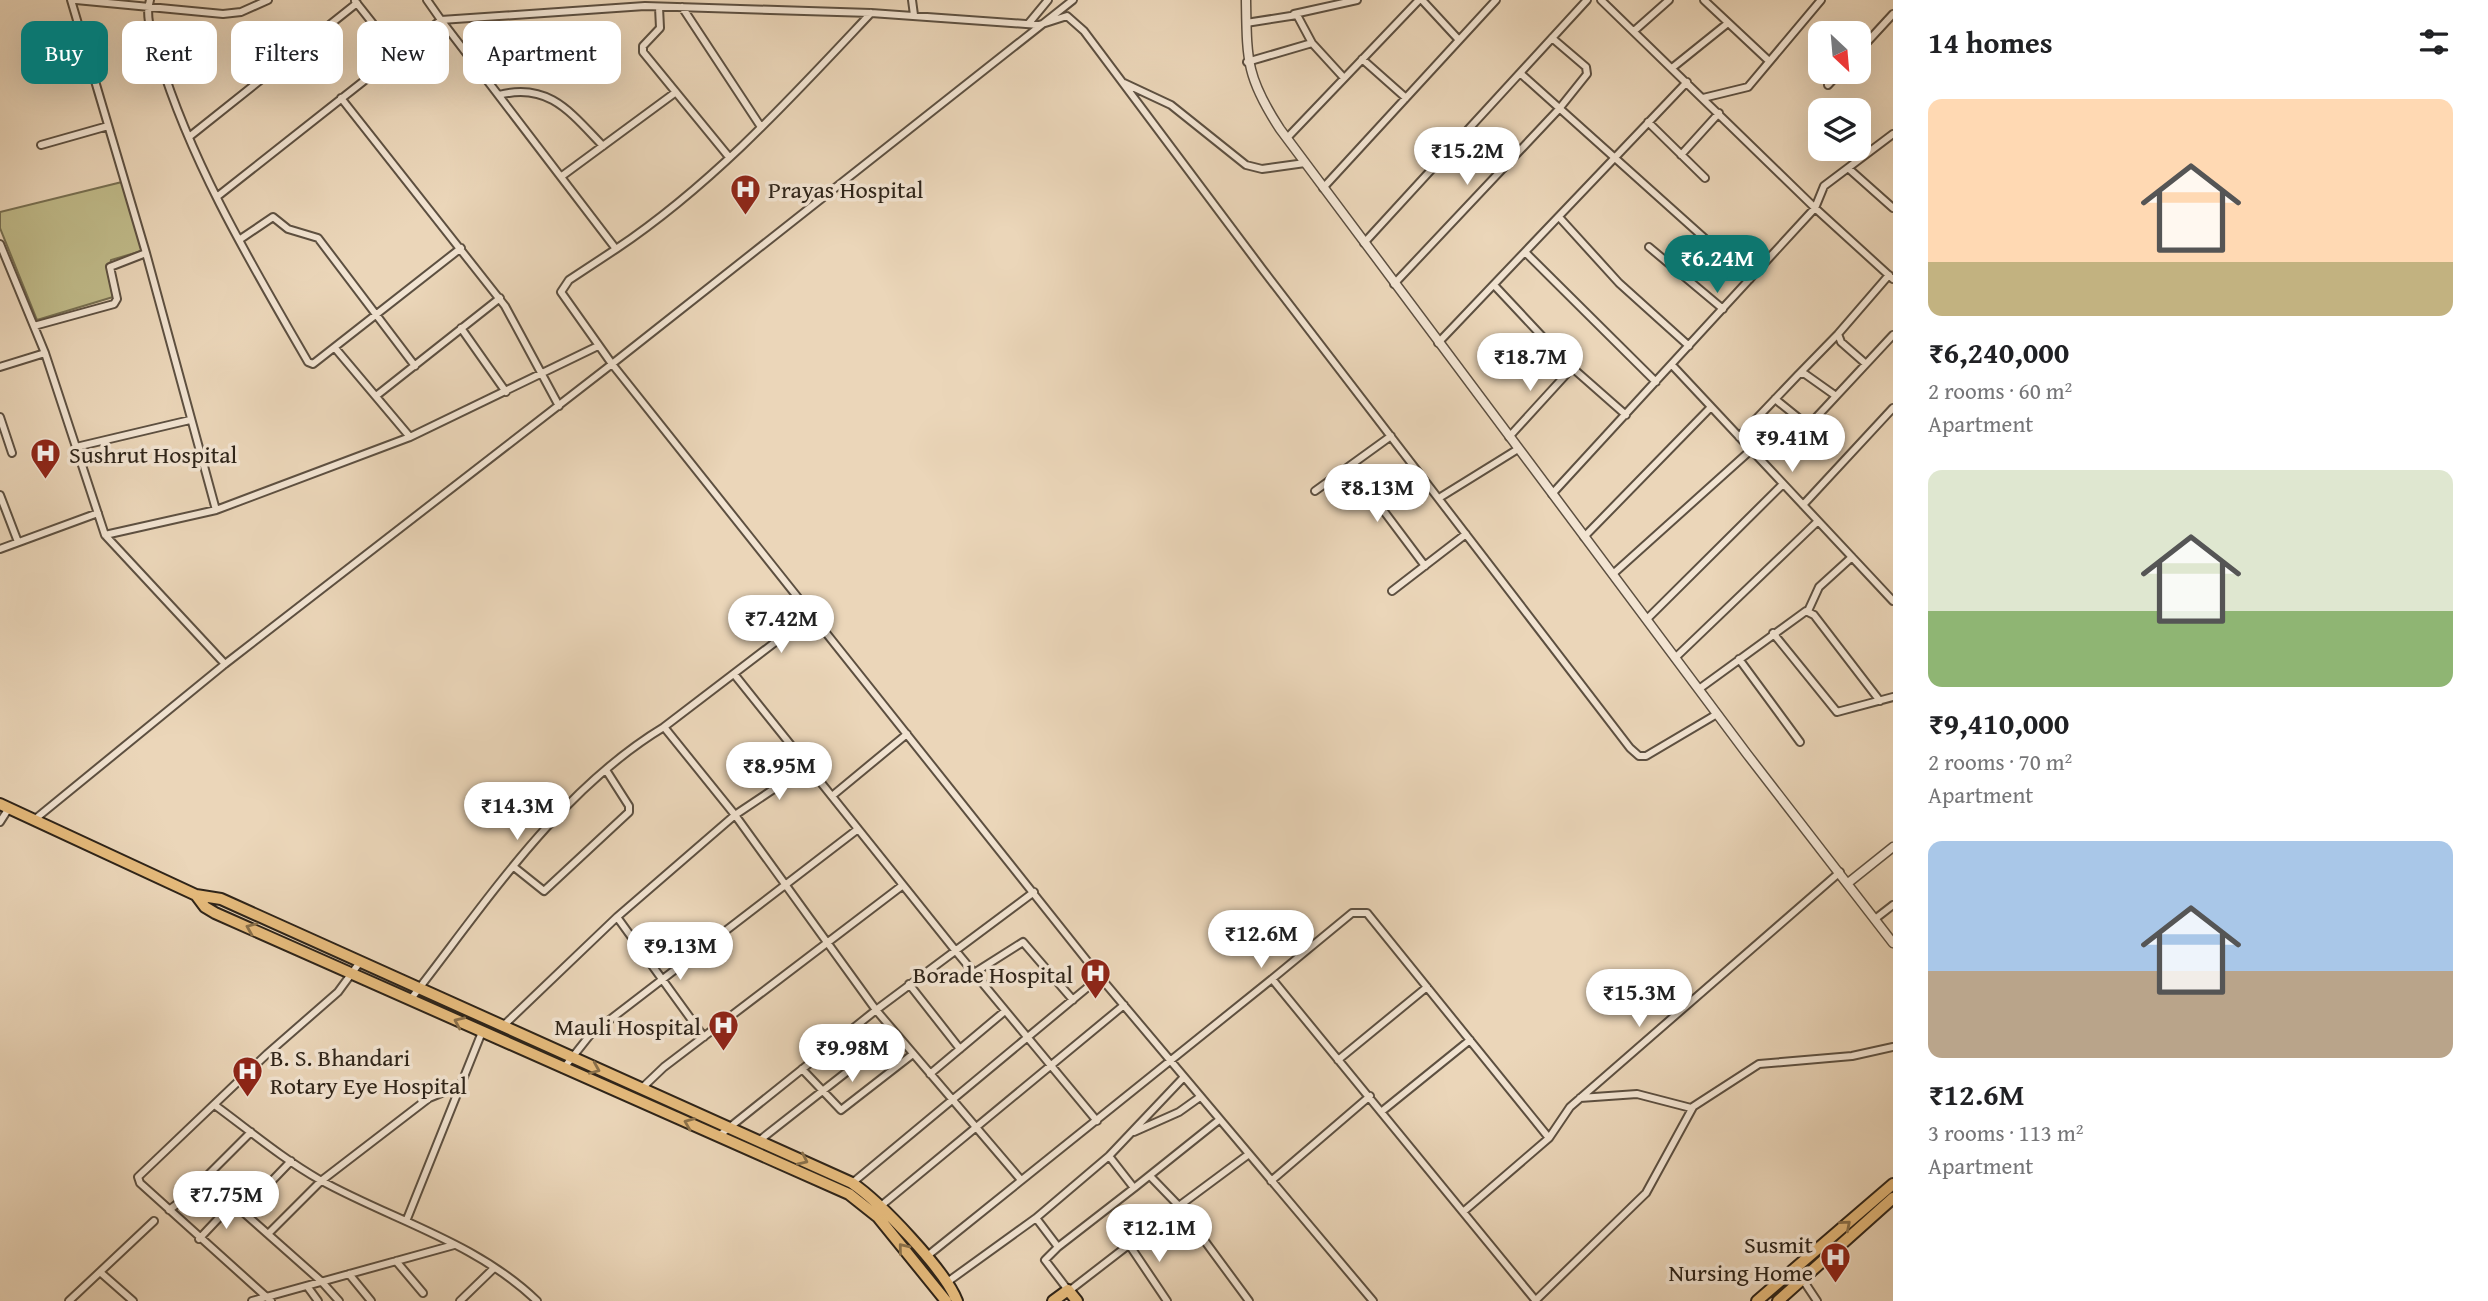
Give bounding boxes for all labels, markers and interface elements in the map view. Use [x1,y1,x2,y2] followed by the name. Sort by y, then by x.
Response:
[1928,20,2053,64] text: 14 homes
[21,21,108,84] chip: Buy
[122,21,217,84] chip: Rent
[231,21,343,84] chip: Filters
[357,21,449,84] chip: New
[463,21,621,84] chip: Apartment
[1808,21,1871,84] north arrow
[1808,21,1871,161] map controls
[2415,23,2453,61] icon: filters
[1808,98,1871,161] button: layers
[1410,128,1524,187] pin: ₹15.2M
[1430,133,1504,166] text: ₹15.2M
[2128,145,2254,271] icon: home
[728,172,762,216] hospital icon: Prayas Hospital
[768,172,924,207] place label: Prayas Hospital
[1660,236,1774,295] pin: ₹6.24M
[1680,241,1754,274] text: ₹6.24M
[1928,330,2069,374] text: ₹6,240,000
[1473,334,1587,393] pin: ₹18.7M
[1493,339,1567,372] text: ₹18.7M
[1928,374,2072,407] text: 2 rooms · 60 m²
[1928,407,2033,440] text: Apartment
[1735,414,1849,474] pin: ₹9.41M
[1755,420,1829,453] text: ₹9.41M
[29,437,63,481] hospital icon: Sushrut Hospital
[69,437,238,472] place label: Sushrut Hospital
[1320,464,1434,524] pin: ₹8.13M
[1340,470,1414,503] text: ₹8.13M
[2128,516,2254,642] icon: home
[724,596,838,655] pin: ₹7.42M
[744,601,818,634] text: ₹7.42M
[1928,701,2069,745] text: ₹9,410,000
[722,742,836,802] pin: ₹8.95M
[1928,745,2072,778] text: 2 rooms · 70 m²
[742,748,816,781] text: ₹8.95M
[1928,778,2033,811] text: Apartment
[460,782,574,842] pin: ₹14.3M
[480,788,554,821] text: ₹14.3M
[2128,887,2254,1013] icon: home
[1204,911,1318,970] pin: ₹12.6M
[1224,916,1298,949] text: ₹12.6M
[246,922,258,936] one-way arrow
[623,922,737,982] pin: ₹9.13M
[643,928,717,961] text: ₹9.13M
[913,957,1073,992] place label: Borade Hospital
[1079,957,1113,1001] hospital icon: Borade Hospital
[1582,970,1696,1029] pin: ₹15.3M
[1602,975,1676,1008] text: ₹15.3M
[554,1009,701,1044] place label: Mauli Hospital
[707,1009,741,1053] hospital icon: Mauli Hospital
[453,1016,466,1030] one-way arrow
[795,1024,909,1084] pin: ₹9.98M
[815,1030,889,1063] text: ₹9.98M
[270,1040,467,1103] place label: B. S. Bhandari Rotary Eye Hospital
[230,1054,264,1098] hospital icon: B. S. Bhandari Rotary Eye Hospital
[588,1061,600,1075] one-way arrow
[1928,1072,2024,1116] text: ₹12.6M
[1928,1116,2083,1149] text: 3 rooms · 113 m²
[684,1117,696,1131] one-way arrow
[1928,1149,2033,1182] text: Apartment
[796,1152,808,1166] one-way arrow
[169,1172,283,1231] pin: ₹7.75M
[189,1177,263,1210] text: ₹7.75M
[1102,1204,1216,1264] pin: ₹12.1M
[1122,1210,1196,1243] text: ₹12.1M
[1838,1221,1851,1233] one-way arrow
[1668,1227,1814,1290] place label: Susmit Nursing Home
[1819,1241,1853,1285] hospital icon: Susmit Nursing Home
[899,1244,911,1257] one-way arrow

